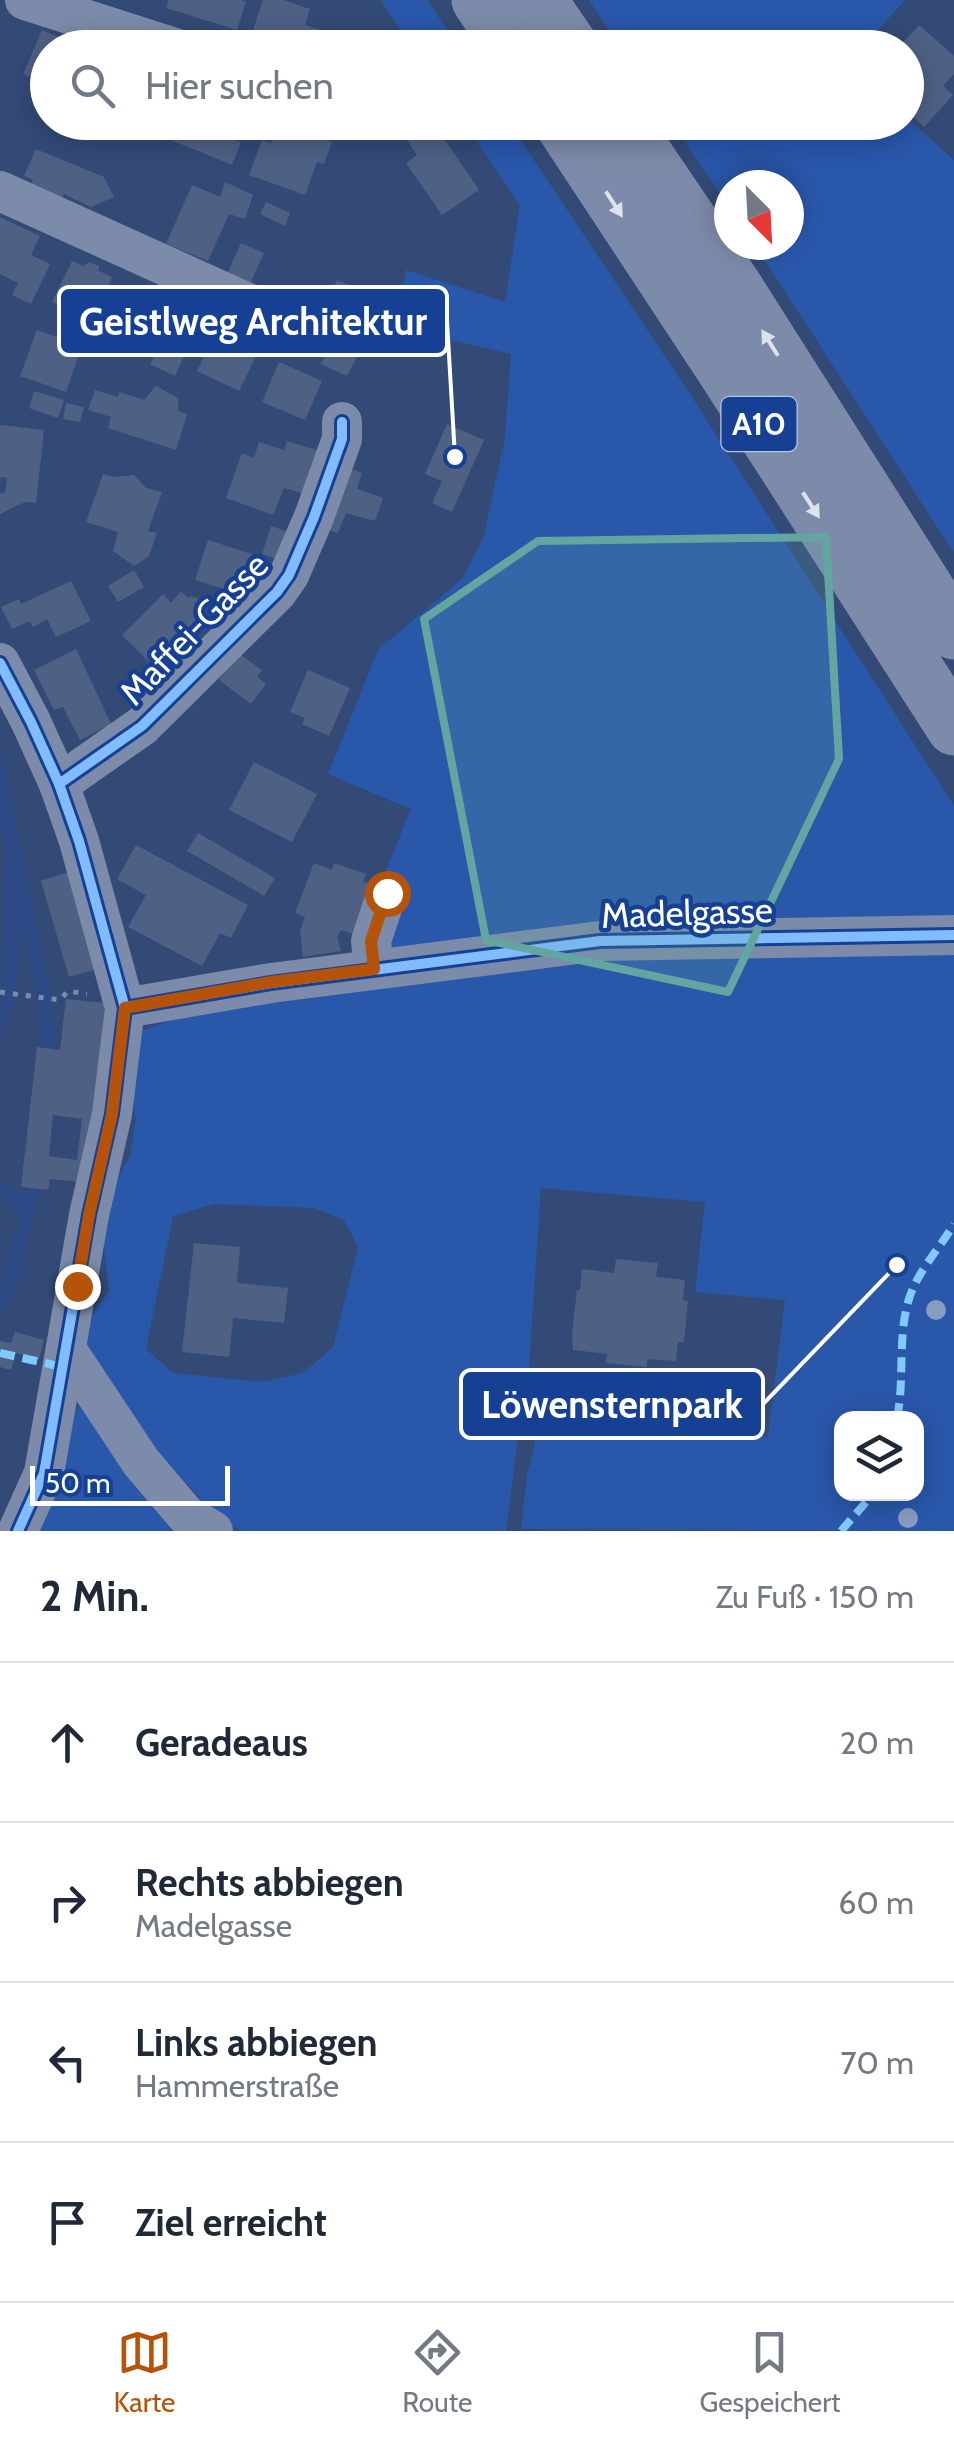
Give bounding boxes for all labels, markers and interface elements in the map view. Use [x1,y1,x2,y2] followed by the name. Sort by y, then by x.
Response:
[30,30,924,140] search box
[65,58,120,113] icon: search
[145,62,334,109] text: Hier suchen
[714,170,804,260] north arrow
[605,190,623,217] one-way arrow
[59,287,447,355] callout: Geistlweg Architektur
[79,298,428,345] text: Geistlweg Architektur
[762,329,780,356] one-way arrow
[722,397,796,451] road number: A10
[802,492,820,519] one-way arrow
[110,544,277,714] street label: Maffei-Gasse
[365,871,411,917] route start
[600,888,774,937] street label: Madelgasse
[55,1264,101,1310] route end
[461,1370,763,1438] callout: Löwensternpark
[481,1381,744,1428] text: Löwensternpark
[834,1411,924,1501] map controls
[834,1411,924,1501] button: layers
[30,1461,230,1506] scale bar
[45,1466,111,1500] text: 50 m
[40,1570,149,1622] text: 2 Min.
[715,1577,914,1616] text: Zu Fuß · 150 m
[40,1715,95,1770] icon: ahead
[135,1719,308,1766] text: Geradeaus
[840,1723,914,1762] text: 20 m
[135,1859,404,1906] text: Rechts abbiegen
[40,1875,95,1930] icon: right
[838,1883,914,1922] text: 60 m
[135,1906,292,1945] text: Madelgasse
[135,2019,378,2066] text: Links abbiegen
[40,2035,95,2090] icon: left
[841,2043,914,2082] text: 70 m
[135,2066,339,2105] text: Hammerstraße
[40,2195,95,2250] icon: arrive
[135,2199,327,2246] text: Ziel erreicht
[114,2325,175,2419] tab: Karte
[402,2325,472,2419] tab: Route
[699,2325,840,2419] tab: Gespeichert

